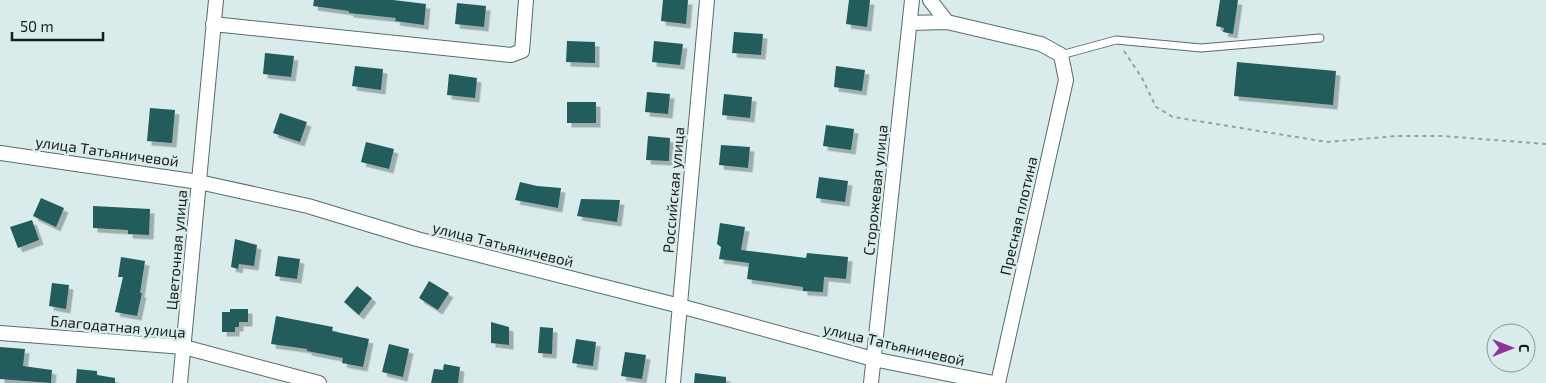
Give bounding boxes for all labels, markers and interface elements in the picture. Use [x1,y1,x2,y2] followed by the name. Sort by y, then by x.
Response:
[12,10,104,42] scale bar
[20,17,54,35] text: 50 m
[859,124,892,256] street label: Сторожевая улица
[659,126,688,254] street label: Российская улица
[34,132,180,171] street label: улица Татьяничевой
[996,155,1040,277] street label: Пресная плотина
[162,189,191,311] street label: Цветочная улица
[431,218,576,271] street label: улица Татьяничевой
[50,311,186,342] street label: Благодатная улица
[821,319,967,370] street label: улица Татьяничевой
[1486,323,1536,373] north arrow
[1516,344,1533,352] text: С

